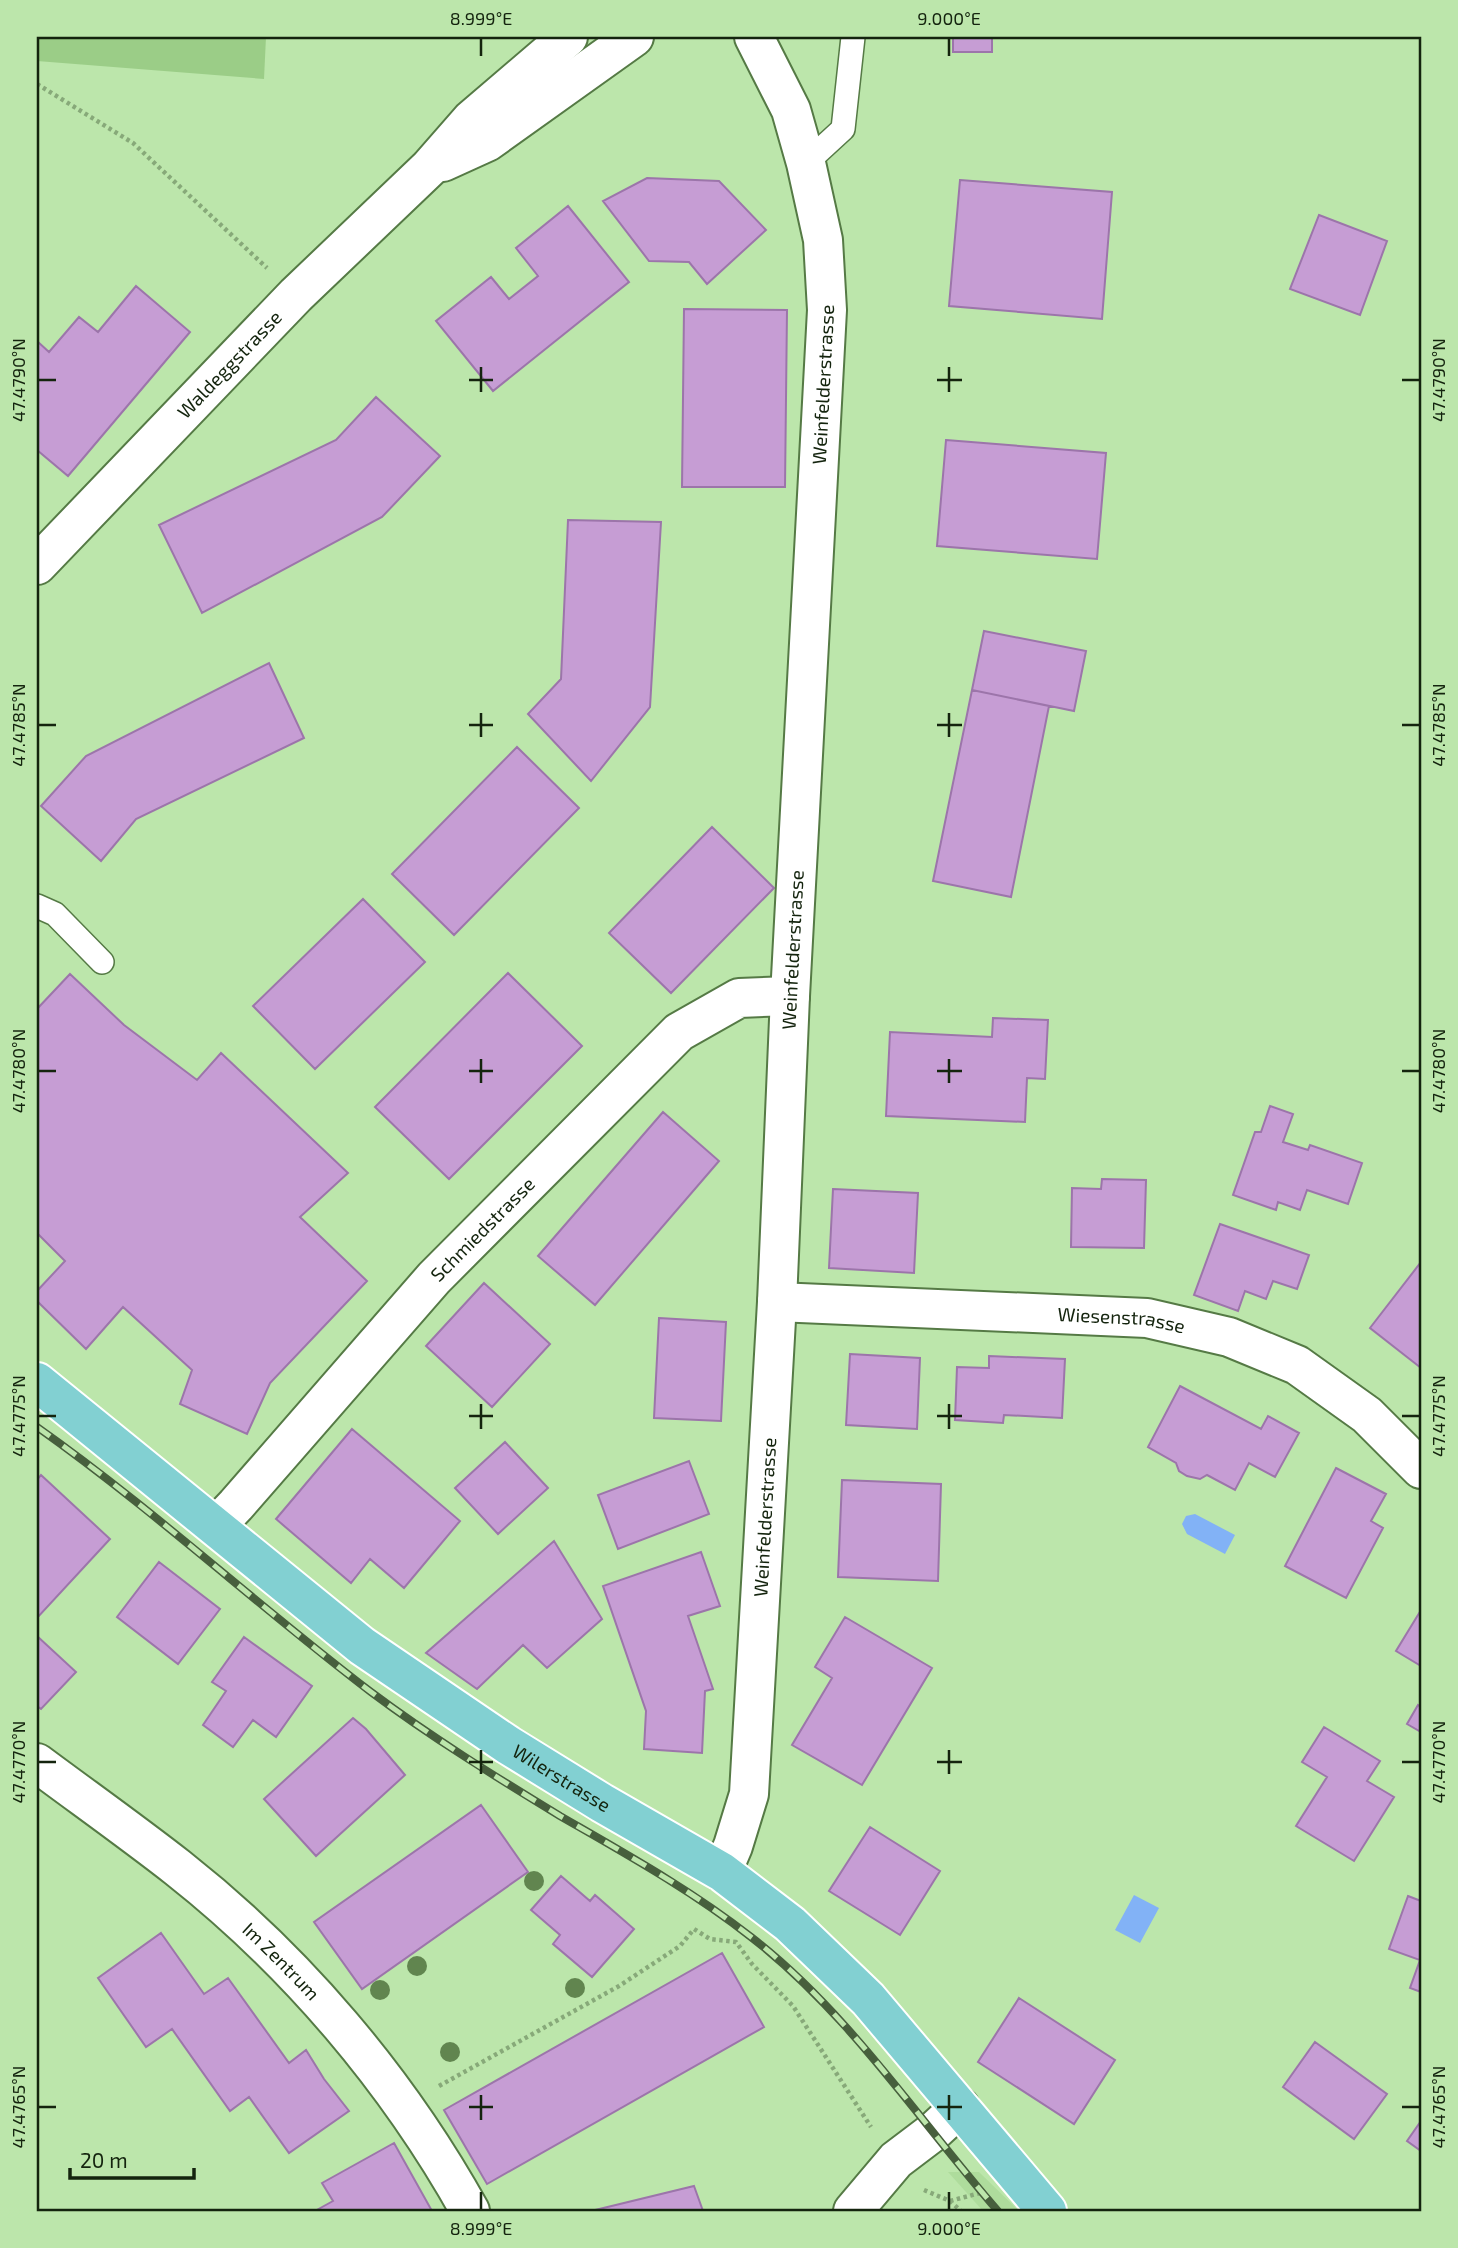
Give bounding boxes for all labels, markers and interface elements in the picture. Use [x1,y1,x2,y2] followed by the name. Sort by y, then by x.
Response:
[450,7,512,29] text: 8.999°E
[917,7,981,29] text: 9.000°E
[807,304,838,465] street label: Weinfelderstrasse
[172,305,286,423] street label: Waldeggstrasse
[7,338,29,422] text: 47.4790°N
[1427,338,1449,422] text: 47.4790°N
[7,683,29,767] text: 47.4785°N
[1427,683,1449,767] text: 47.4785°N
[777,869,808,1030] street label: Weinfelderstrasse
[7,1029,29,1113] text: 47.4780°N
[1427,1029,1449,1113] text: 47.4780°N
[425,1172,539,1286] street label: Schmiedstrasse
[1057,1302,1188,1337] street label: Wiesenstrasse
[7,1375,29,1457] text: 47.4775°N
[1427,1375,1449,1457] text: 47.4775°N
[748,1437,780,1597] street label: Weinfelderstrasse
[7,1721,29,1804] text: 47.4770°N
[1427,1721,1449,1804] text: 47.4770°N
[509,1739,615,1816] street label: Wilerstrasse
[238,1917,325,2005] street label: Im Zentrum
[7,2066,29,2148] text: 47.4765°N
[1427,2066,1449,2148] text: 47.4765°N
[70,2136,194,2180] scale bar
[80,2147,128,2172] text: 20 m
[450,2217,512,2239] text: 8.999°E
[917,2217,981,2239] text: 9.000°E

